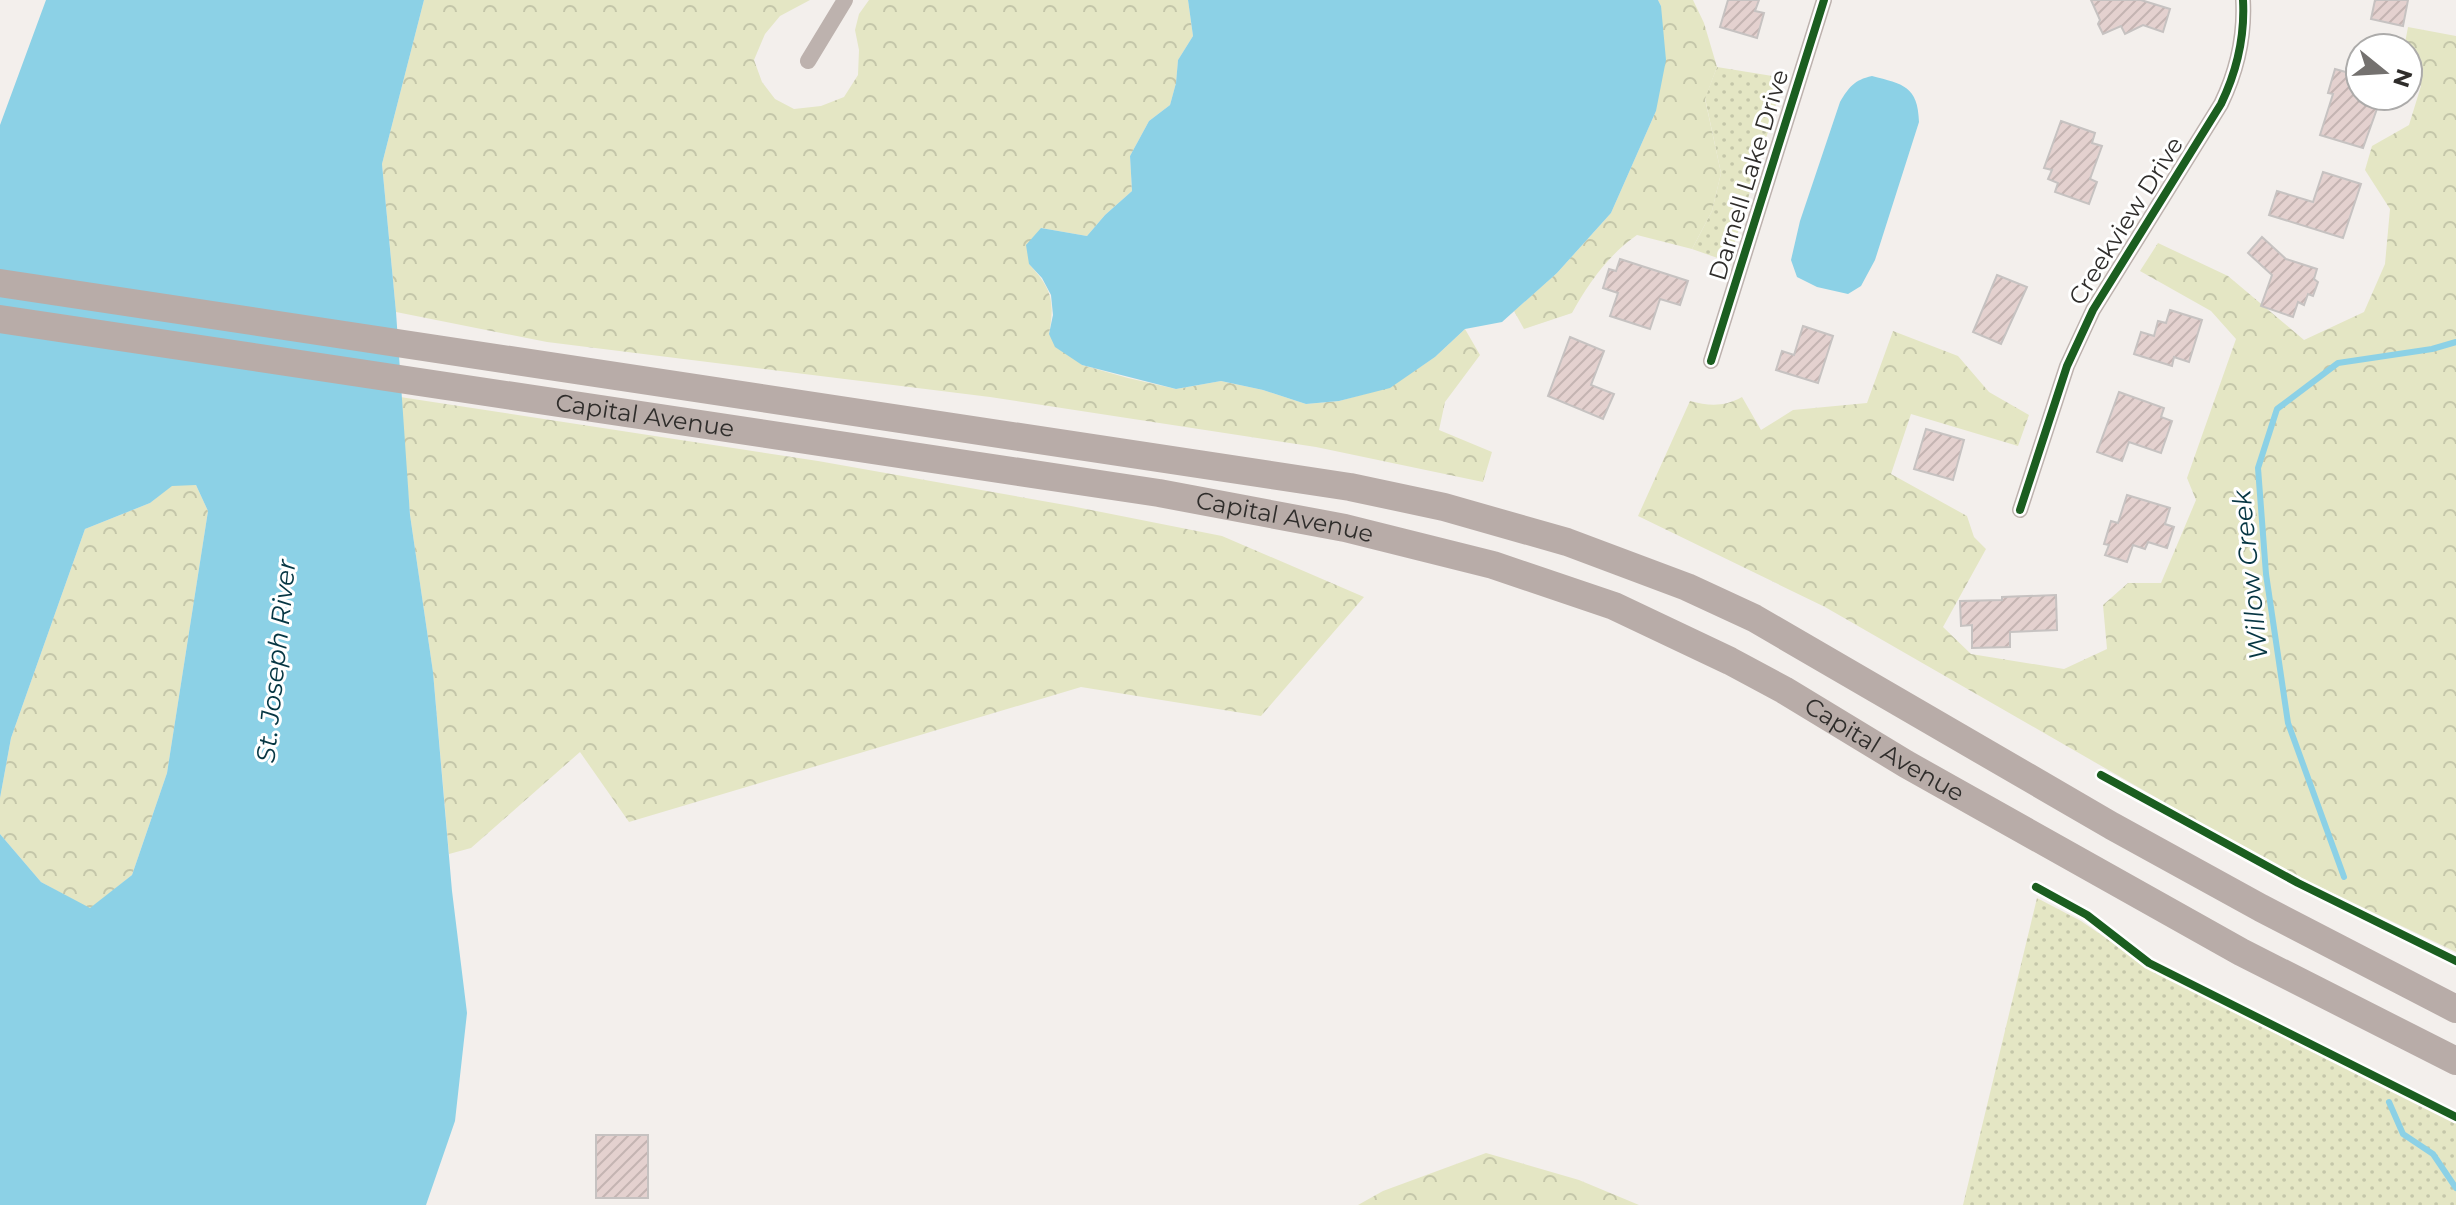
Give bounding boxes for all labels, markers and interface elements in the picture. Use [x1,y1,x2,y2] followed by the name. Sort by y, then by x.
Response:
[2344,32,2424,112] north arrow
[2387,65,2418,91] text: N
[1703,66,1794,284] street label: Darnell Lake Drive
[2062,131,2189,310] street label: Creekview Drive
[554,388,736,443] street label: Capital Avenue
[1194,485,1377,549] street label: Capital Avenue
[2225,487,2275,661] water label: Willow Creek
[249,557,303,764] water label: St. Joseph River
[1799,691,1969,808] street label: Capital Avenue

